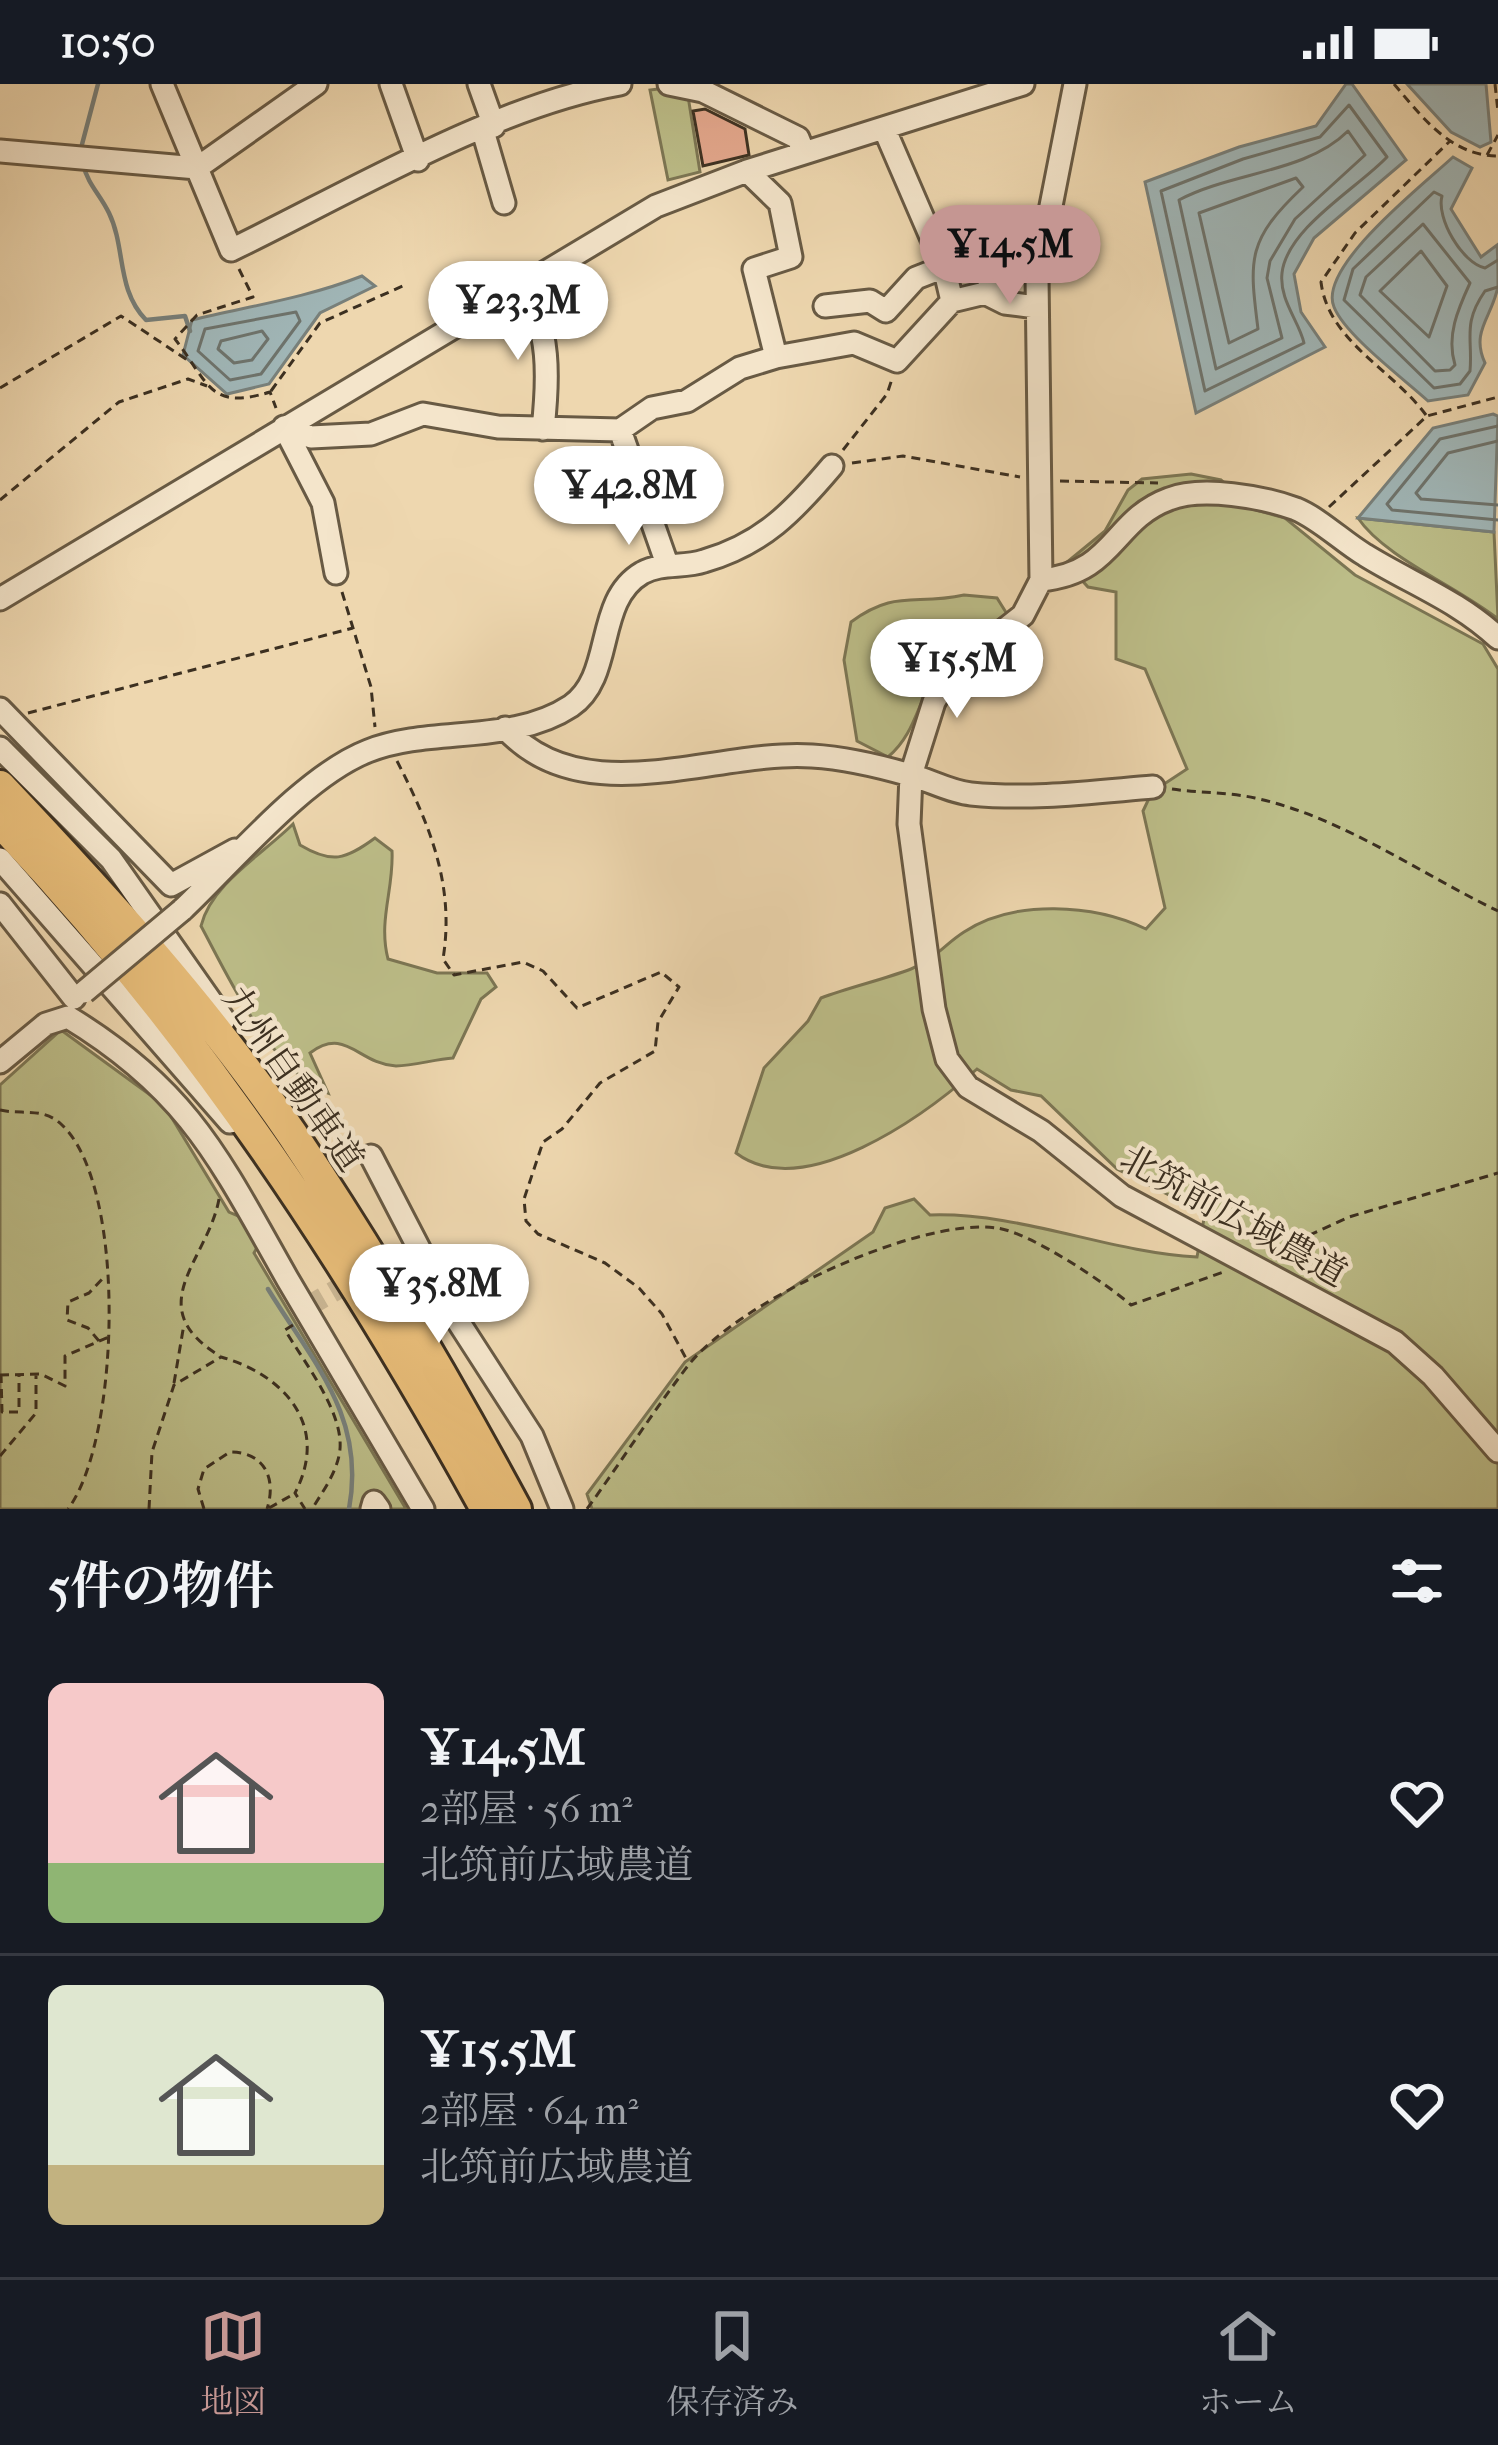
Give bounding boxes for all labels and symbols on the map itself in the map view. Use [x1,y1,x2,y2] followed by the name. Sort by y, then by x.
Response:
[912,205,1108,307] pin: ¥14.5M
[420,261,616,363] pin: ¥23.3M
[531,446,727,548] pin: ¥42.8M
[859,619,1055,721] pin: ¥15.5M
[214,978,372,1179] street label: 九州自動車道
[1113,1136,1354,1295] street label: 北筑前広域農道
[341,1244,537,1346] pin: ¥35.8M

